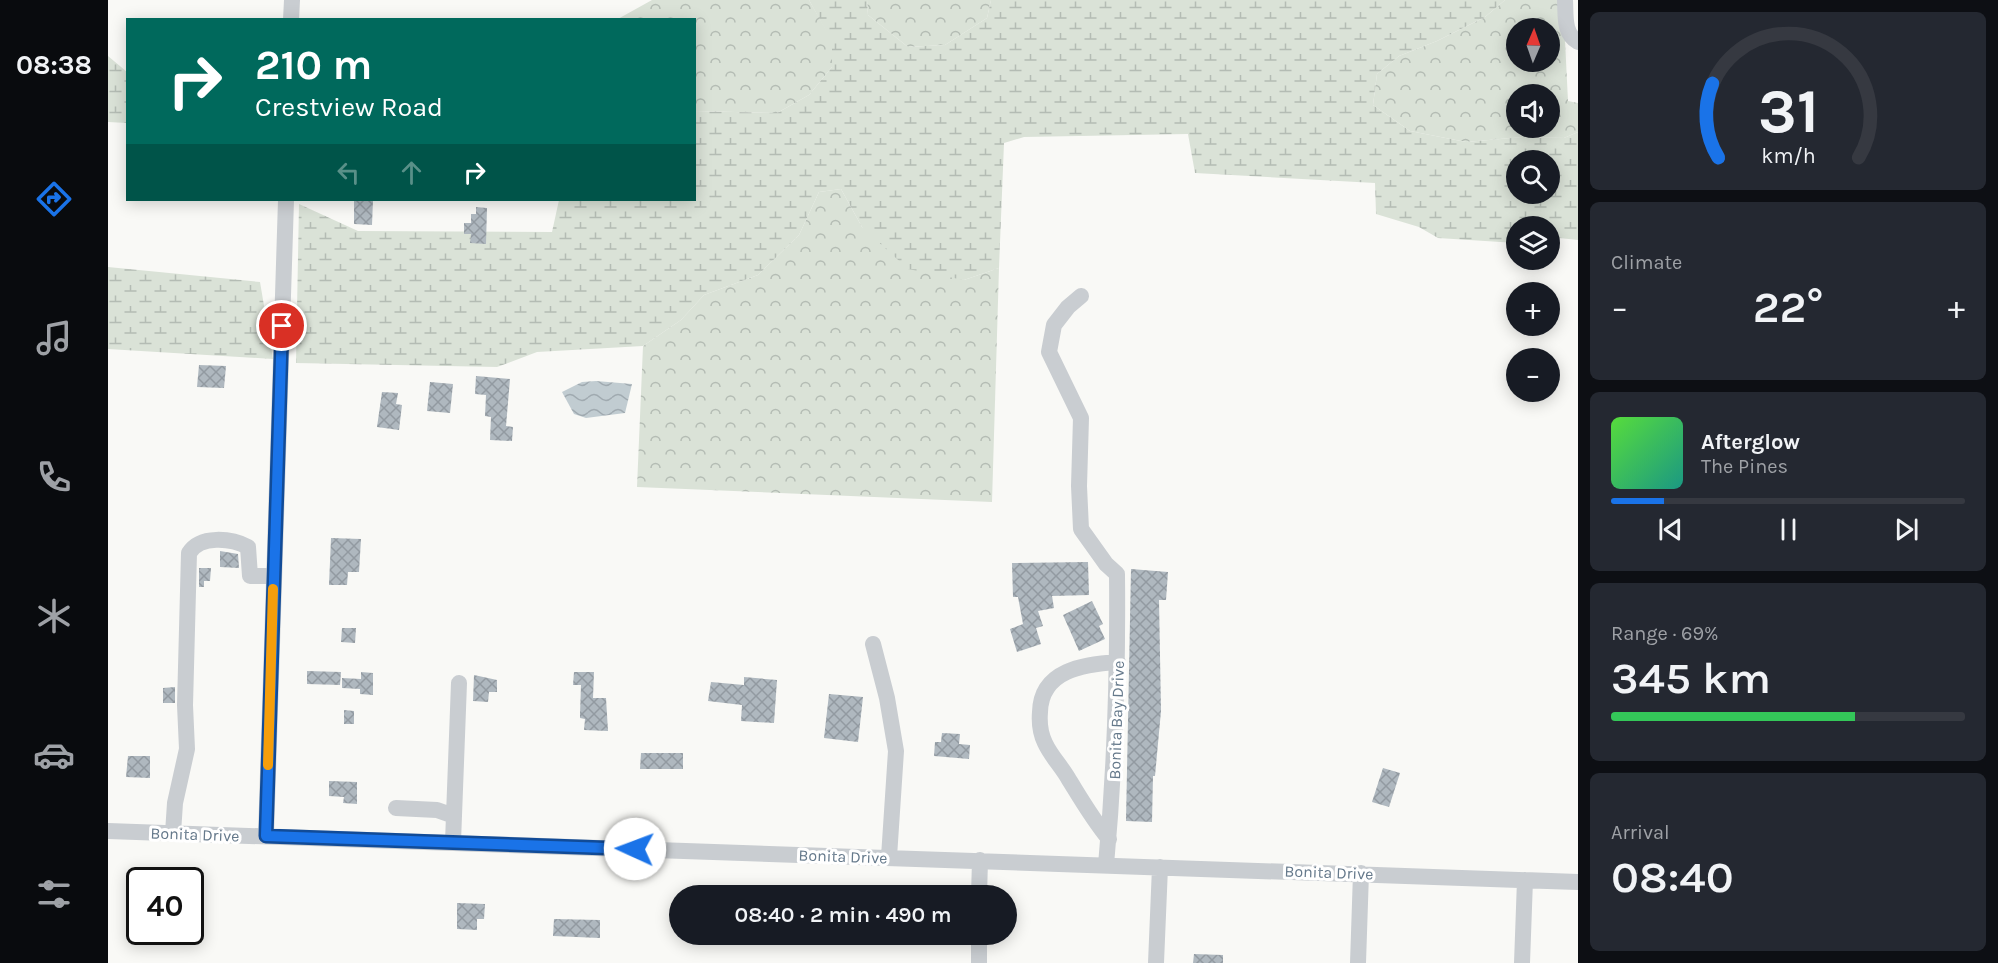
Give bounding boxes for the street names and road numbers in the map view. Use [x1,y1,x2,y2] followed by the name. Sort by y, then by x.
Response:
[1105,660,1128,780] street label: Bonita Bay Drive
[150,823,240,846] street label: Bonita Drive
[798,845,888,868] street label: Bonita Drive
[1284,861,1374,884] street label: Bonita Drive

